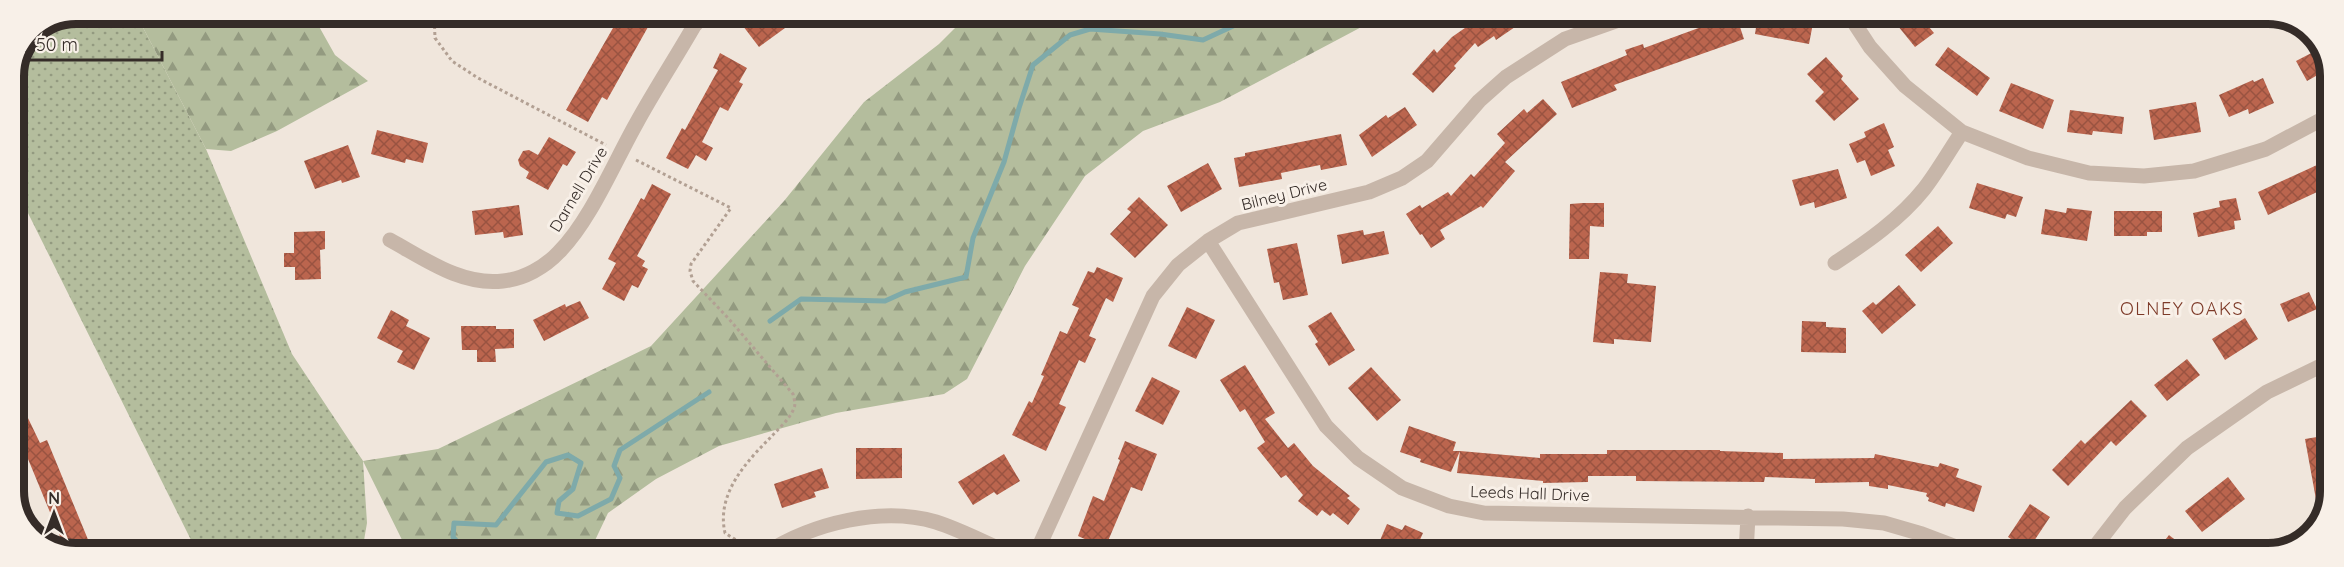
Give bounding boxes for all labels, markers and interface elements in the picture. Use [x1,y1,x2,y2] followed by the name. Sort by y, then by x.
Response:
[27,24,162,62] scale bar
[36,33,78,56] text: 50 m
[545,143,611,235] street label: Darnell Drive
[1239,174,1329,214] street label: Bilney Drive
[2120,297,2244,320] district label: OLNEY OAKS
[1470,481,1590,505] street label: Leeds Hall Drive
[24,483,84,543] north arrow
[48,488,60,508] text: N

